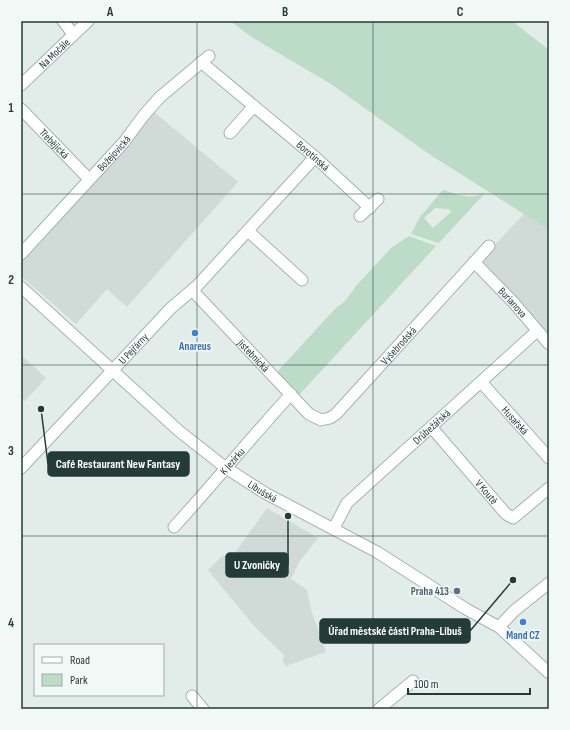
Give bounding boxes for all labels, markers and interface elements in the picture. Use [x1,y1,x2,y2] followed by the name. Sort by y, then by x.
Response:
[106,4,114,20] text: A
[282,4,288,20] text: B
[457,4,464,20] text: C
[36,35,72,71] street label: Na Močále
[8,100,14,116] text: 1
[37,126,72,161] street label: Třebějická
[94,133,133,173] street label: Božejovická
[294,138,332,174] street label: Borotínská
[8,272,14,288] text: 2
[496,284,530,320] street label: Burianova
[378,324,419,367] street label: Vyšebrodská
[190,328,200,338] marker: Anareus
[116,330,151,367] street label: U Pejřárny
[235,336,272,375] street label: Jistebnická
[178,340,211,353] place label: Anareus
[499,403,531,437] street label: Husařská
[410,406,453,447] street label: Drůbežářská
[8,443,14,459] text: 3
[217,445,248,477] street label: K Jezírku
[48,452,189,476] callout: Café Restaurant New Fantasy
[56,457,180,472] text: Café Restaurant New Fantasy
[246,477,279,505] street label: Libušská
[473,477,501,507] street label: V Koutě
[226,553,288,577] callout: U Zvoničky
[234,558,280,573] text: U Zvoničky
[411,585,449,598] place label: Praha 413
[452,586,462,596] marker: Praha 413
[8,615,14,631] text: 4
[518,617,528,627] marker: Mand CZ
[320,619,470,643] callout: Úřad městské části Praha-Libuš
[328,624,462,639] text: Úřad městské části Praha-Libuš
[506,629,540,642] place label: Mand CZ
[34,644,164,696] legend
[70,653,90,668] text: Road
[408,670,530,696] scale bar
[70,673,88,688] text: Park
[414,677,439,692] text: 100 m

